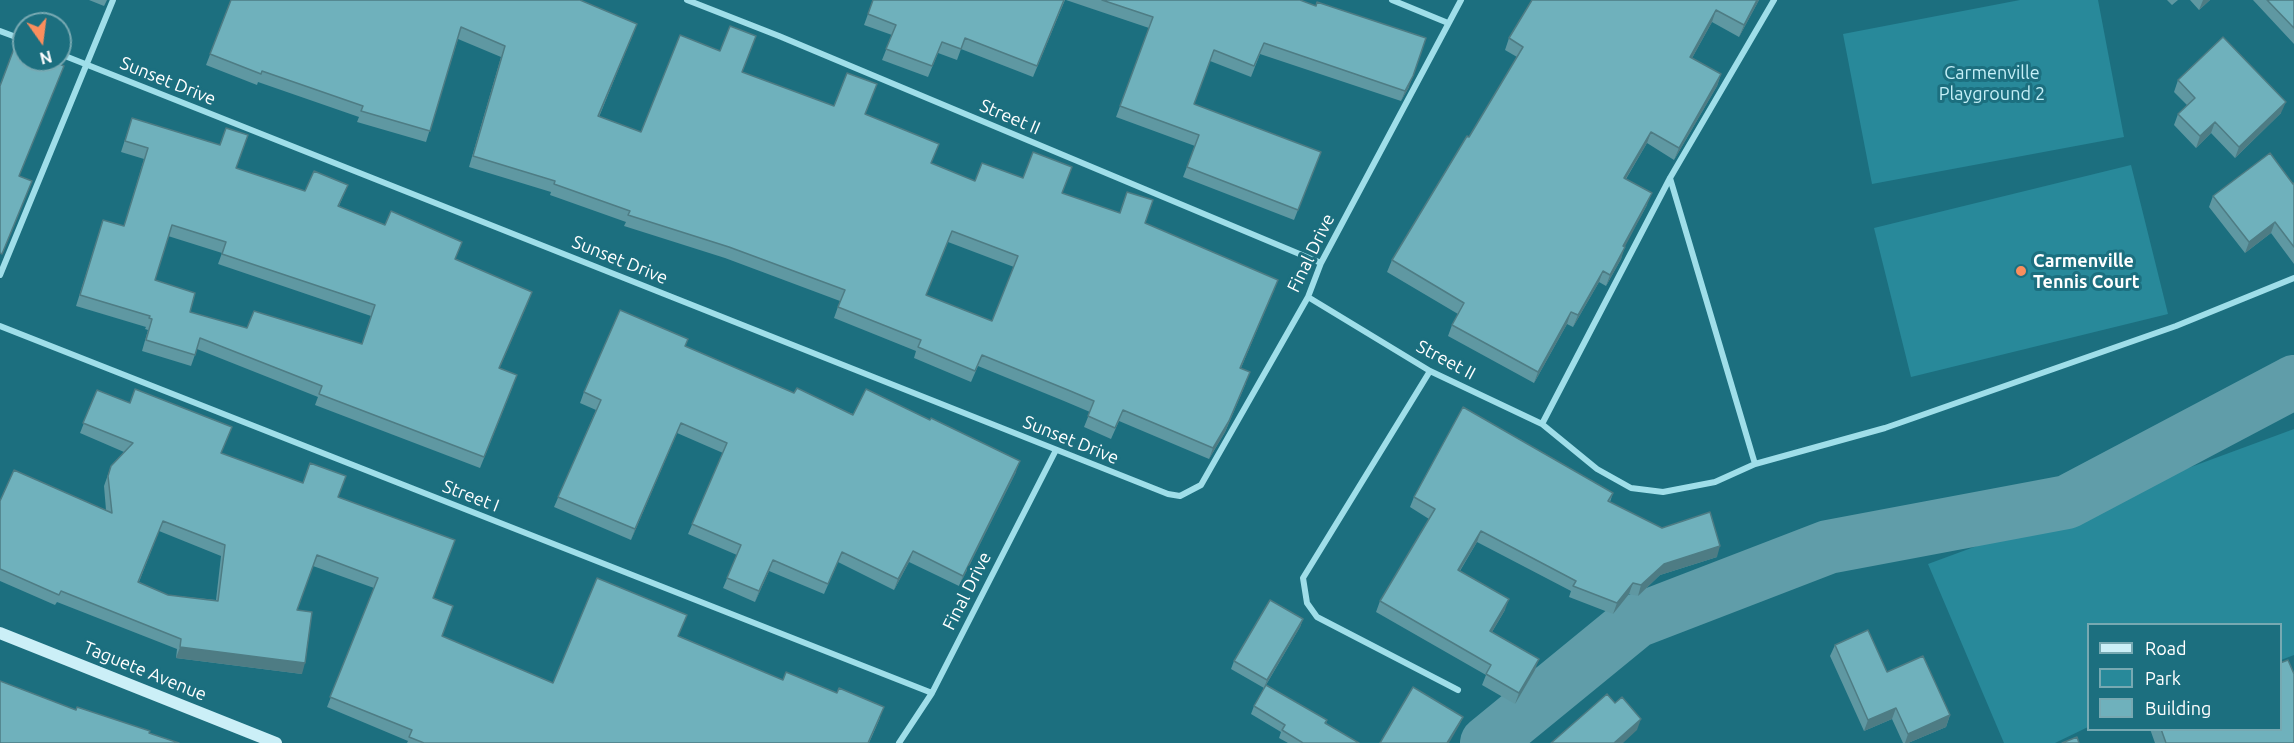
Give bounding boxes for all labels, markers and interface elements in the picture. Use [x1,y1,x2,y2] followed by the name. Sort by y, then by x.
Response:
[12,12,72,72] north arrow
[38,47,54,68] text: N
[117,52,219,110] street label: Sunset Drive
[1939,62,2045,104] park label: Carmenville Playground 2
[977,95,1043,139] street label: Street II
[1283,210,1339,296] street label: Final Drive
[569,231,671,289] street label: Sunset Drive
[2033,250,2140,292] place label: Carmenville Tennis Court
[2014,264,2028,278] marker: Carmenville Tennis Court
[1413,336,1479,384] street label: Street II
[1020,411,1122,469] street label: Sunset Drive
[440,475,502,517] street label: Street I
[938,548,996,634] street label: Final Drive
[2087,623,2282,731] legend
[80,636,210,706] street label: Taguete Avenue
[2145,638,2187,658] text: Road
[2145,668,2181,688] text: Park
[2145,698,2211,718] text: Building

